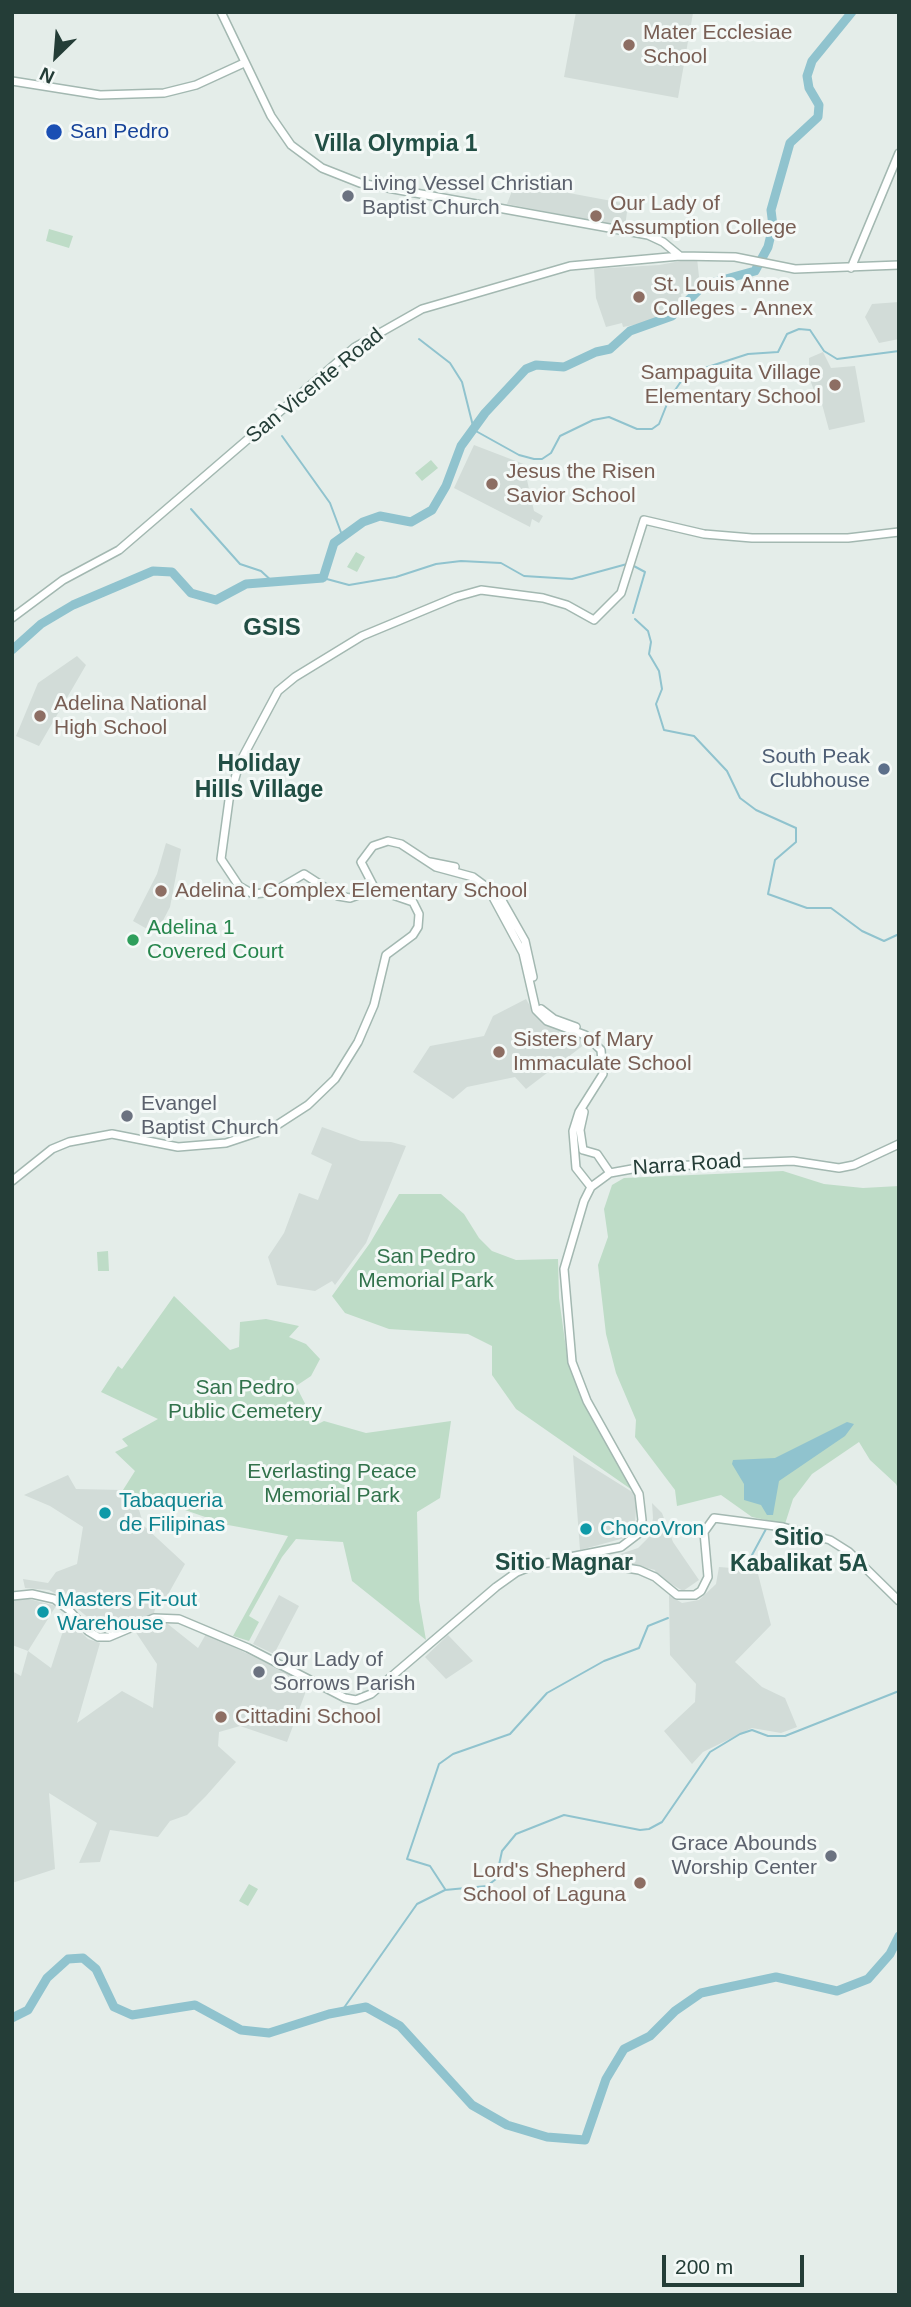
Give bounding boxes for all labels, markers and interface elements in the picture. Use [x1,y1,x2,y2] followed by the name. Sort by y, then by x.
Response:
[643,20,792,70] place label: Mater Ecclesiae School
[21,21,91,91] north arrow
[621,37,637,53] marker: Mater Ecclesiae School
[36,63,58,88] text: N
[70,119,169,145] place label: San Pedro
[44,122,64,142] marker: San Pedro
[314,131,478,159] district label: Villa Olympia 1
[362,171,573,221] place label: Living Vessel Christian Baptist Church
[340,188,356,204] marker: Living Vessel Christian Baptist Church
[610,191,797,241] place label: Our Lady of Assumption College
[588,208,604,224] marker: Our Lady of Assumption College
[653,272,813,322] place label: St. Louis Anne Colleges - Annex
[631,289,647,305] marker: St. Louis Anne Colleges - Annex
[241,323,389,449] street label: San Vicente Road
[640,360,821,410] place label: Sampaguita Village Elementary School
[827,377,843,393] marker: Sampaguita Village Elementary School
[506,459,655,509] place label: Jesus the Risen Savior School
[484,476,500,492] marker: Jesus the Risen Savior School
[243,614,301,642] district label: GSIS
[54,691,207,741] place label: Adelina National High School
[32,708,48,724] marker: Adelina National High School
[761,744,870,794] place label: South Peak Clubhouse
[195,751,323,805] district label: Holiday Hills Village
[876,761,892,777] marker: South Peak Clubhouse
[175,878,528,904] place label: Adelina I Complex Elementary School
[153,883,169,899] marker: Adelina I Complex Elementary School
[147,915,284,965] place label: Adelina 1 Covered Court
[125,932,141,948] marker: Adelina 1 Covered Court
[513,1027,692,1077] place label: Sisters of Mary Immaculate School
[491,1044,507,1060] marker: Sisters of Mary Immaculate School
[141,1091,279,1141] place label: Evangel Baptist Church
[119,1108,135,1124] marker: Evangel Baptist Church
[632,1149,742,1181] street label: Narra Road
[358,1244,494,1294] park label: San Pedro Memorial Park
[168,1375,322,1425] park label: San Pedro Public Cemetery
[247,1459,417,1509] park label: Everlasting Peace Memorial Park
[119,1488,225,1538] place label: Tabaqueria de Filipinas
[97,1505,113,1521] marker: Tabaqueria de Filipinas
[600,1516,704,1542] place label: ChocoVron
[578,1521,594,1537] marker: ChocoVron
[730,1525,868,1579] district label: Sitio Kabalikat 5A
[495,1550,633,1578] district label: Sitio Magnar
[57,1587,197,1637] place label: Masters Fit-out Warehouse
[35,1604,51,1620] marker: Masters Fit-out Warehouse
[273,1647,415,1697] place label: Our Lady of Sorrows Parish
[251,1664,267,1680] marker: Our Lady of Sorrows Parish
[235,1704,381,1730] place label: Cittadini School
[213,1709,229,1725] marker: Cittadini School
[671,1831,817,1881] place label: Grace Abounds Worship Center
[823,1848,839,1864] marker: Grace Abounds Worship Center
[463,1858,626,1908] place label: Lord's Shepherd School of Laguna
[632,1875,648,1891] marker: Lord's Shepherd School of Laguna
[666,2240,808,2284] scale bar
[675,2255,733,2278] text: 200 m

